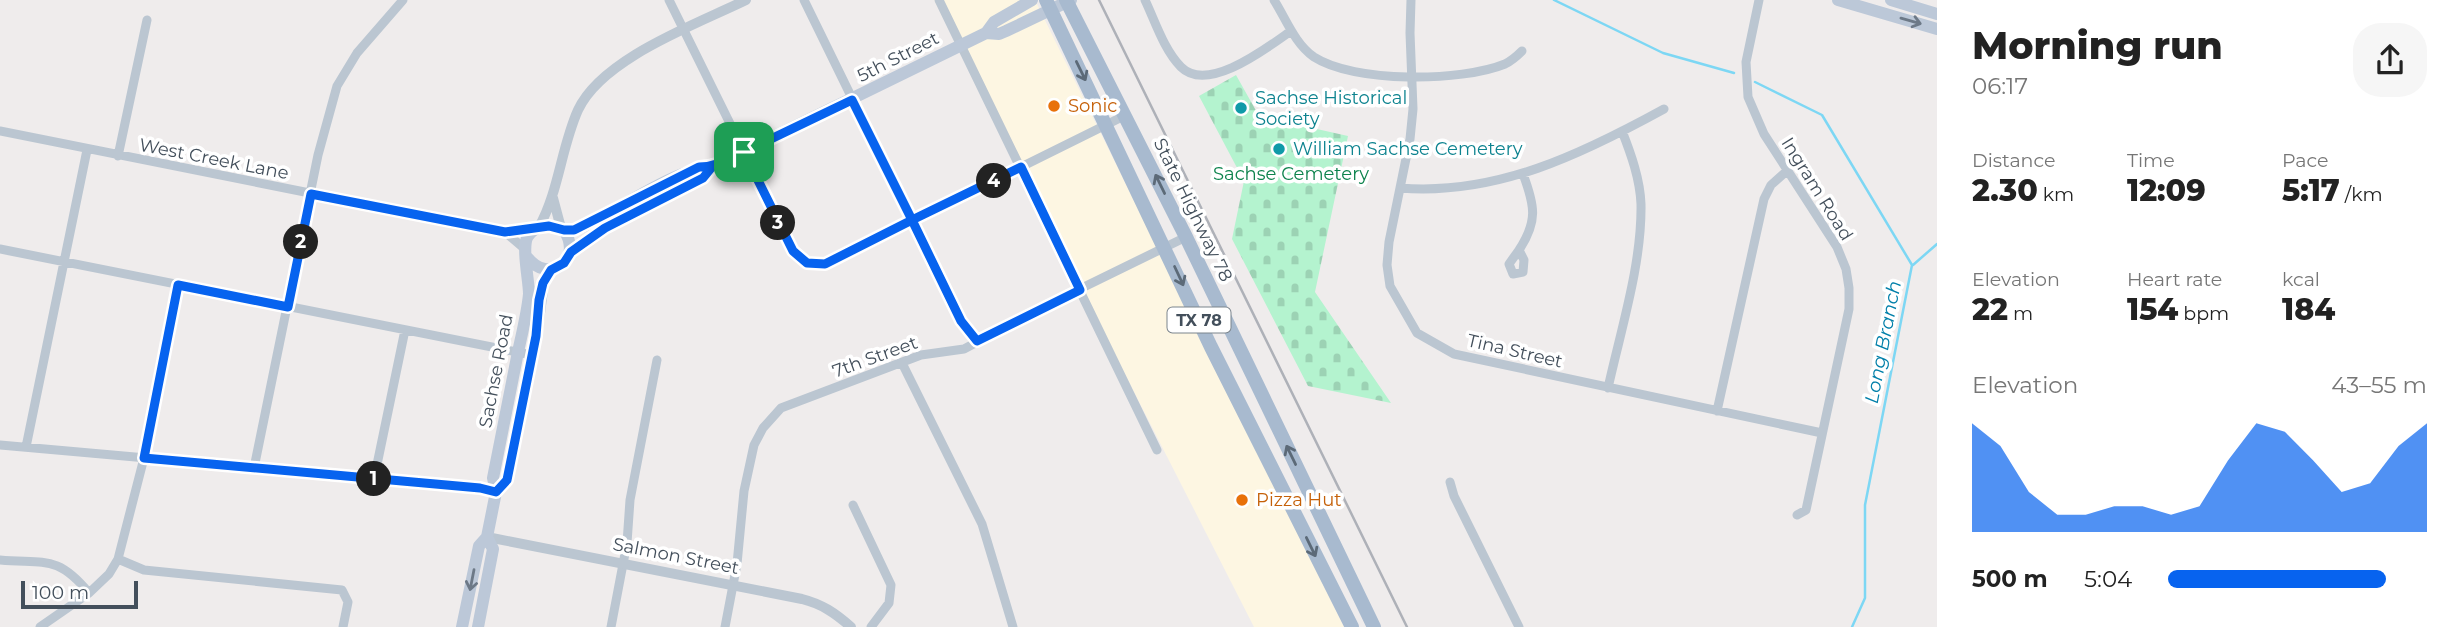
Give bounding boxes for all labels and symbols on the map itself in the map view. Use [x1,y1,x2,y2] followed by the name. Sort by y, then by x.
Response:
[1900,16,1922,29] one-way arrow
[853,27,943,87] street label: 5th Street
[1074,60,1088,81] one-way arrow
[1255,87,1407,130] place label: Sachse Historical Society
[1068,95,1118,117] place label: Sonic
[1046,98,1062,114] marker: Sonic
[1233,100,1249,116] marker: Sachse Historical Society
[714,122,774,182] pin
[1776,133,1858,245] street label: Ingram Road
[137,134,291,184] street label: West Creek Lane
[1149,135,1237,285] street label: State Highway 78
[1293,138,1523,160] place label: William Sachse Cemetery
[1271,141,1287,157] marker: William Sachse Cemetery
[1213,163,1369,185] park label: Sachse Cemetery
[976,164,1012,198] pin: 4
[1153,174,1167,195] one-way arrow
[760,206,796,241] pin: 3
[284,224,318,260] pin: 2
[1173,266,1186,287] one-way arrow
[1860,279,1906,405] water label: Long Branch
[1168,308,1230,332] road number: TX 78
[474,312,518,430] street label: Sachse Road
[1465,329,1565,373] street label: Tina Street
[829,331,921,383] street label: 7th Street
[1283,445,1296,466] one-way arrow
[356,462,392,496] pin: 1
[1256,489,1342,511] place label: Pizza Hut
[1234,492,1250,508] marker: Pizza Hut
[611,533,741,579] street label: Salmon Street
[1305,536,1319,557] one-way arrow
[464,568,478,591] one-way arrow
[21,578,138,610] scale bar

